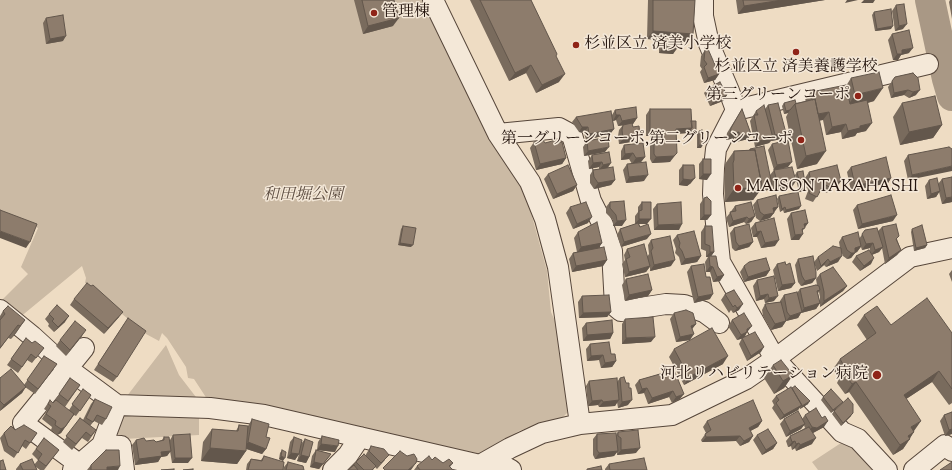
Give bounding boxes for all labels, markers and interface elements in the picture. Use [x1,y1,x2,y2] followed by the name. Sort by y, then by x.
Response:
[382,3,430,23] place label: 管理棟
[369,8,379,18] marker: 管理棟
[584,35,731,55] place label: 杉並区立 済美小学校
[571,40,581,50] marker: 杉並区立 済美小学校
[791,47,801,57] marker: 杉並区立 済美養護学校
[714,58,878,78] place label: 杉並区立 済美養護学校
[706,86,850,106] place label: 第三グリーンコーポ
[853,91,863,101] marker: 第三グリーンコーポ
[501,130,793,150] place label: 第一グリーンコーポ,第二グリーンコーポ
[796,135,806,145] marker: 第一グリーンコーポ,第二グリーンコーポ
[746,178,918,198] place label: MAISON TAKAHASHI
[733,183,743,193] marker: MAISON TAKAHASHI
[263,186,343,206] park label: 和田堀公園
[660,365,868,385] place label: 河北リハビリテーション病院
[871,369,883,381] marker: 河北リハビリテーション病院

